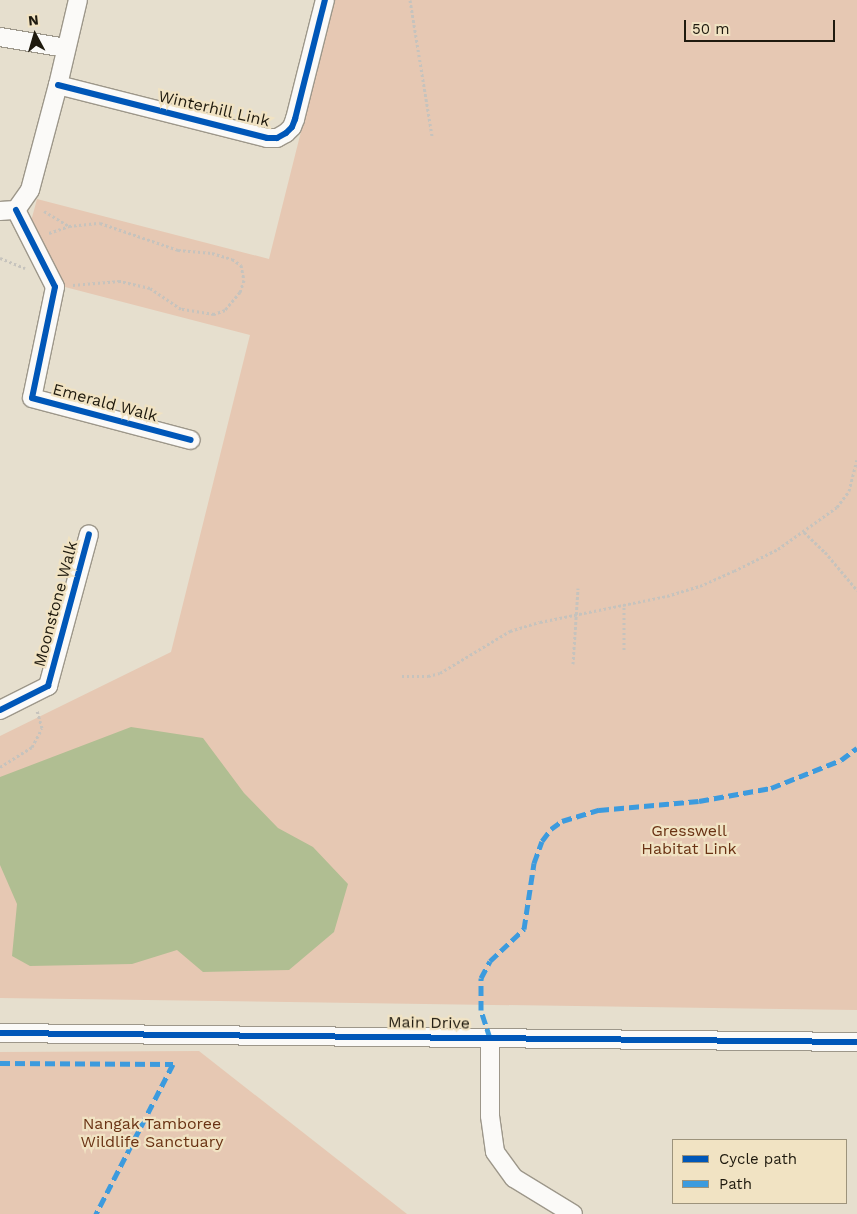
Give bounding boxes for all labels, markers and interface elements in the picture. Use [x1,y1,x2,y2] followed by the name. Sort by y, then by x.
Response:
[10,10,60,60] north arrow
[687,10,838,42] scale bar
[27,12,39,29] text: N
[692,20,729,38] text: 50 m
[156,87,272,131] street label: Winterhill Link
[50,380,160,426] street label: Emerald Walk
[30,539,82,669] street label: Moonstone Walk
[641,821,737,859] park label: Gresswell Habitat Link
[388,1013,470,1033] street label: Main Drive
[81,1114,223,1152] park label: Nangak Tamboree Wildlife Sanctuary
[672,1139,847,1204] legend
[719,1150,797,1168] text: Cycle path
[719,1175,752,1193] text: Path

